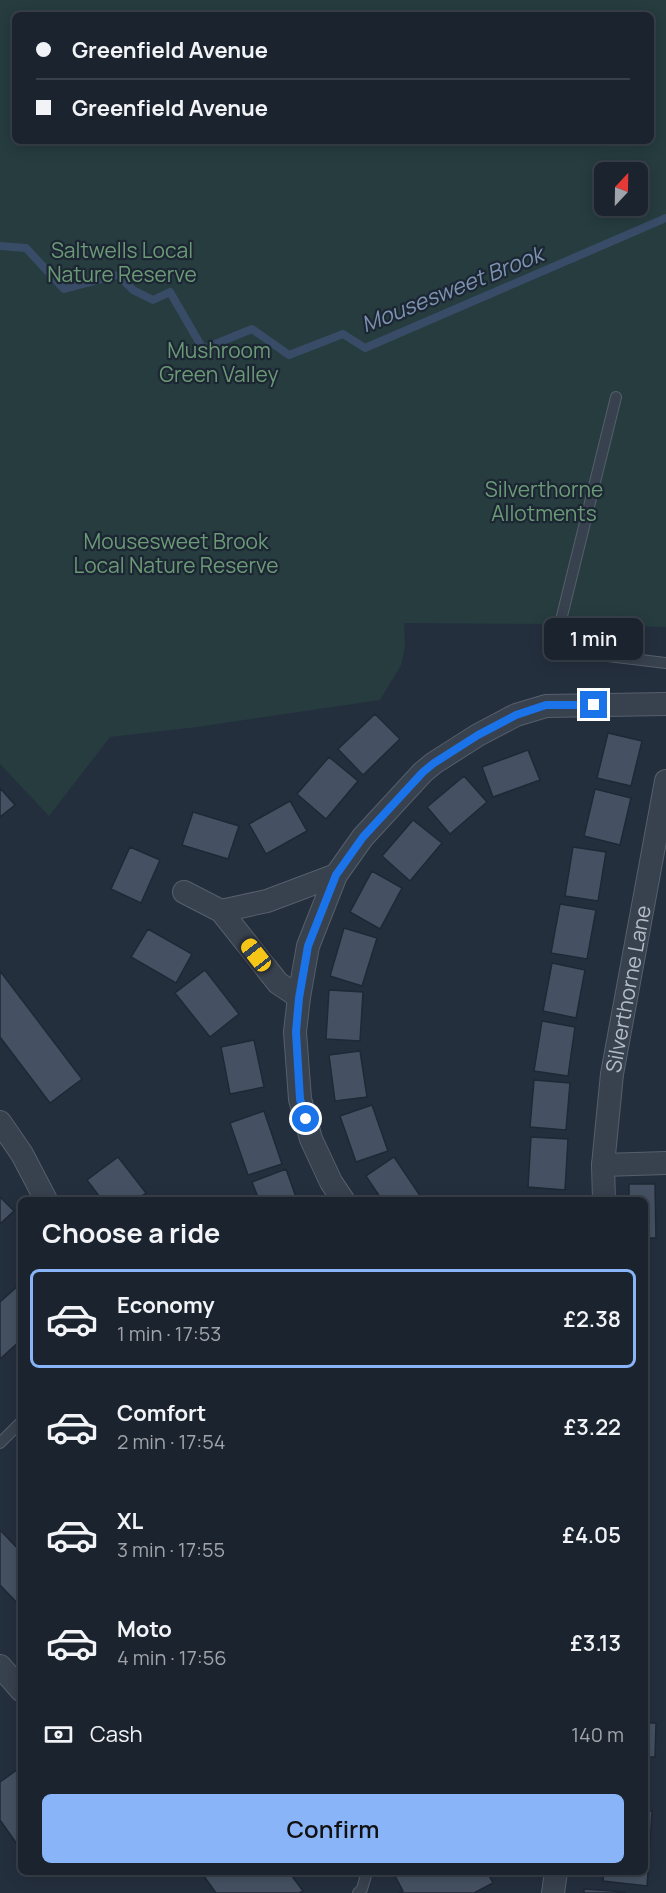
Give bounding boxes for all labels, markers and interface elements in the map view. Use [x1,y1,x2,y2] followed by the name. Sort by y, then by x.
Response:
[72,35,268,65] text: Greenfield Avenue
[72,93,268,123] text: Greenfield Avenue
[594,162,648,216] north arrow
[594,162,648,216] map controls
[47,236,197,288] park label: Saltwells Local Nature Reserve
[357,238,550,339] water label: Mousesweet Brook
[159,336,279,388] park label: Mushroom Green Valley
[485,475,603,527] park label: Silverthorne Allotments
[73,527,279,579] park label: Mousesweet Brook Local Nature Reserve
[544,618,644,660] callout: 1 min
[570,625,617,652] text: 1 min
[580,691,607,718] route end
[599,903,657,1075] street label: Silverthorne Lane
[238,935,274,975] car
[292,1105,319,1132] route start
[42,1214,220,1251] text: Choose a ride
[117,1290,215,1320] text: Economy
[45,1292,99,1346] icon: car
[563,1304,621,1334] text: £2.38
[117,1320,221,1347] text: 1 min · 17:53
[117,1398,206,1428] text: Comfort
[45,1400,99,1454] icon: car
[564,1412,621,1442] text: £3.22
[117,1428,226,1455] text: 2 min · 17:54
[117,1506,143,1536] text: XL
[45,1508,99,1562] icon: car
[562,1520,621,1550] text: £4.05
[117,1536,225,1563] text: 3 min · 17:55
[117,1614,172,1644] text: Moto
[45,1616,99,1670] icon: car
[570,1628,621,1658] text: £3.13
[117,1644,227,1671] text: 4 min · 17:56
[42,1718,75,1751] icon: cash
[90,1719,143,1749] text: Cash
[571,1721,624,1748] text: 140 m
[42,1794,624,1863] button: Confirm

